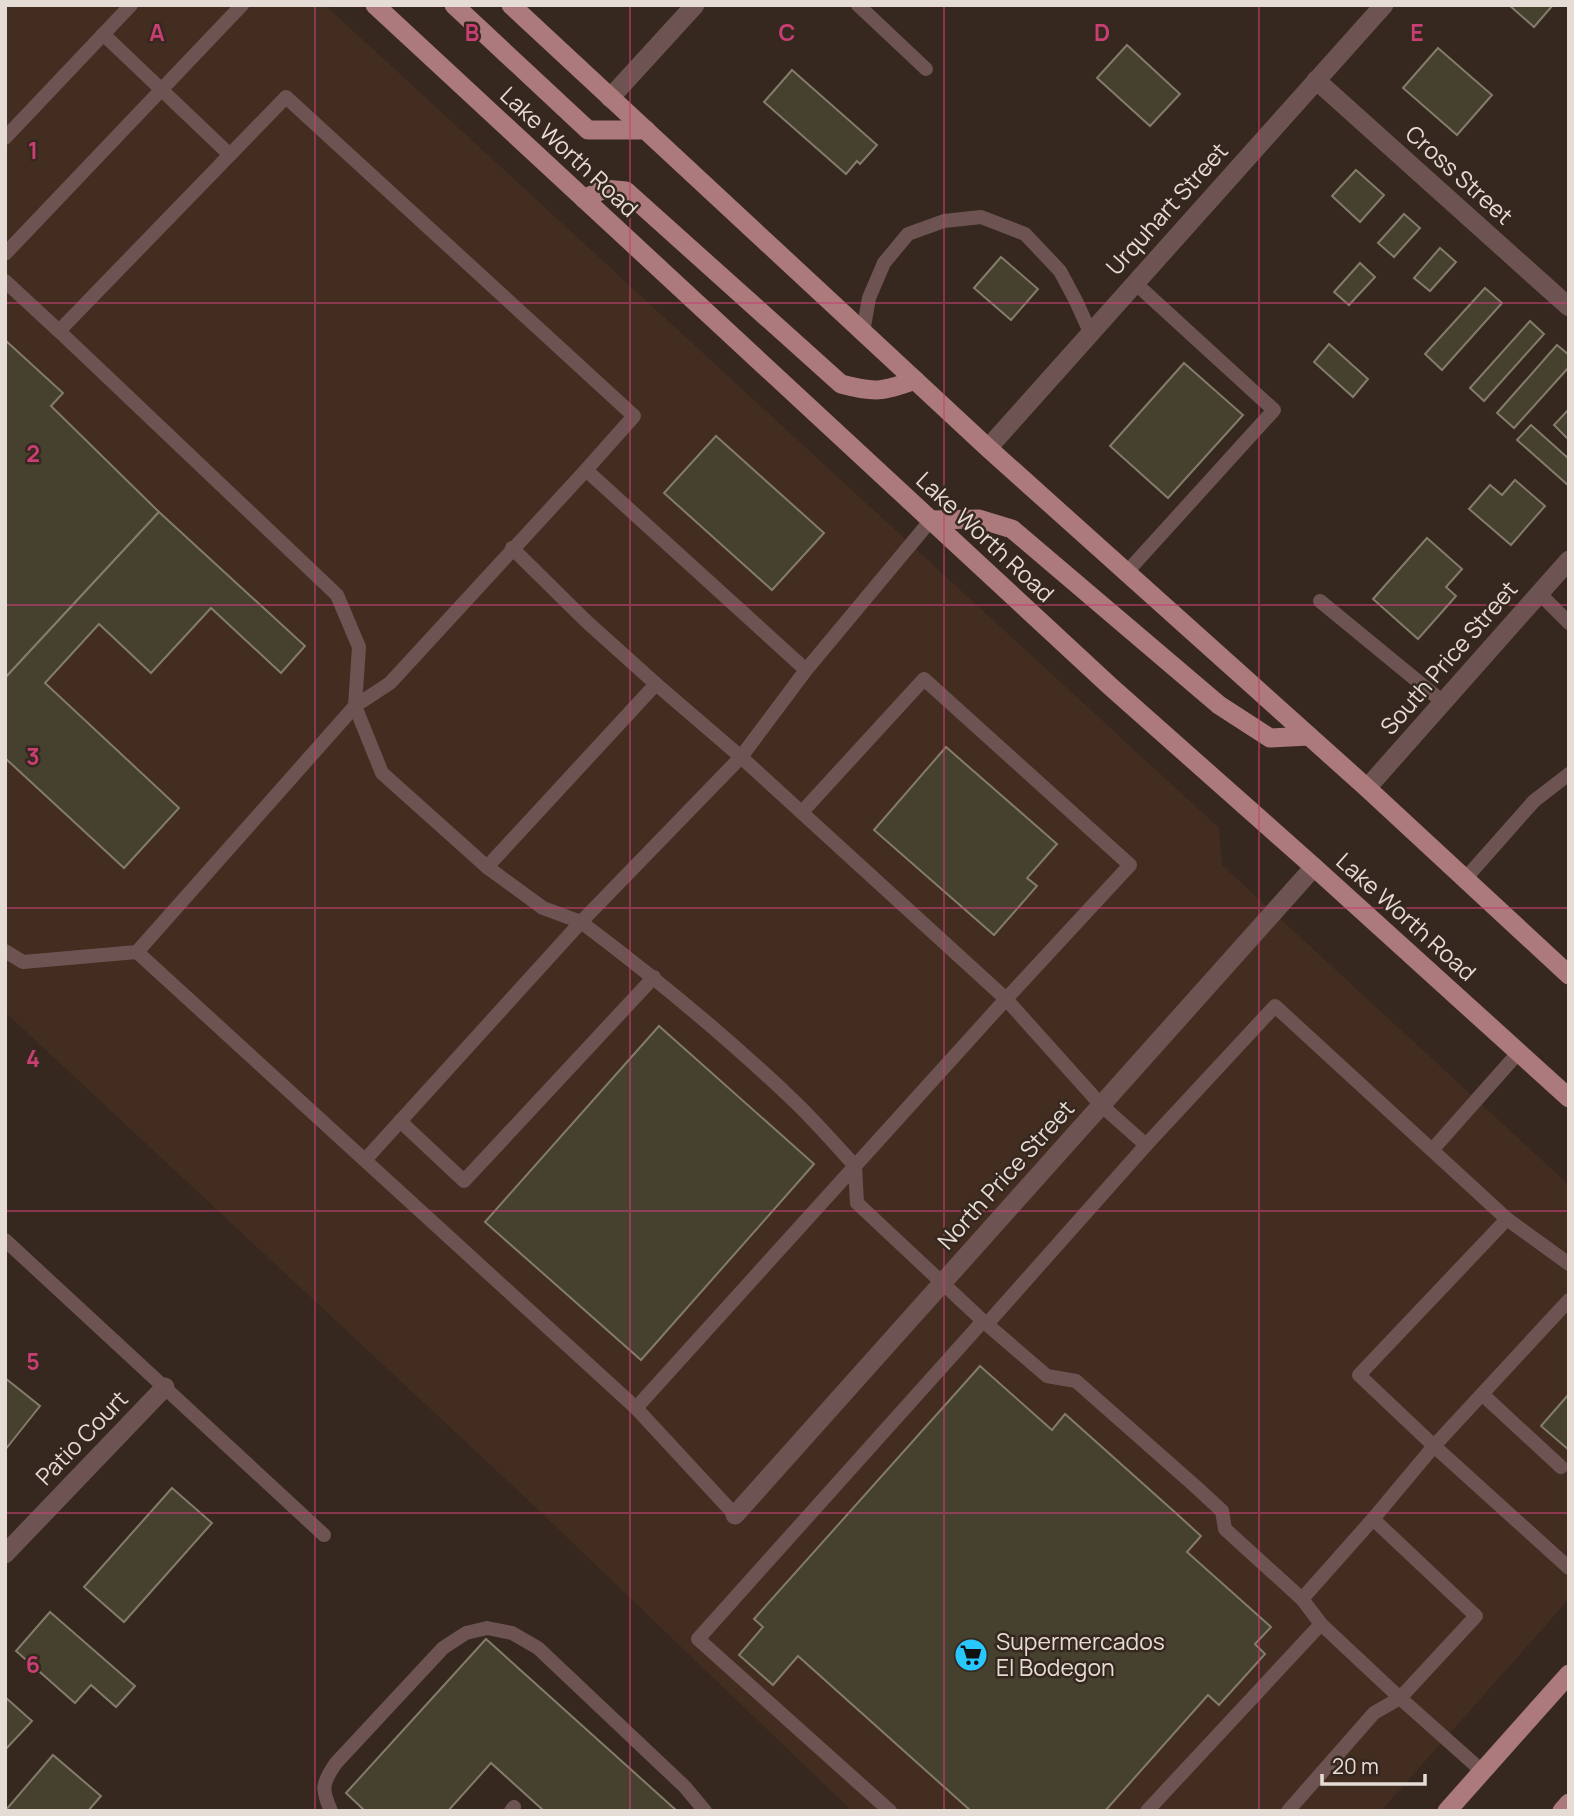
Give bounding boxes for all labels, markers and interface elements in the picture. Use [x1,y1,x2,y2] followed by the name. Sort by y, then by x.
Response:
[149,16,165,48] text: A
[465,16,479,48] text: B
[779,16,796,48] text: C
[1094,16,1110,48] text: D
[1410,16,1424,48] text: E
[494,79,646,224] street label: Lake Worth Road
[1399,117,1520,231] street label: Cross Street
[28,134,38,166] text: 1
[1098,135,1234,281] street label: Urquhart Street
[26,437,40,469] text: 2
[910,464,1062,609] street label: Lake Worth Road
[1372,573,1524,741] street label: South Price Street
[26,740,40,772] text: 3
[1330,845,1483,988] street label: Lake Worth Road
[26,1042,40,1074] text: 4
[930,1093,1081,1256] street label: North Price Street
[26,1345,40,1377] text: 5
[28,1383,135,1492] street label: Patio Court
[996,1625,1165,1683] place label: Supermercados El Bodegon
[952,1636,990,1674] supermarket icon: Supermercados El Bodegon
[26,1648,40,1680] text: 6
[1322,1742,1425,1786] scale bar
[1332,1752,1379,1780] text: 20 m

